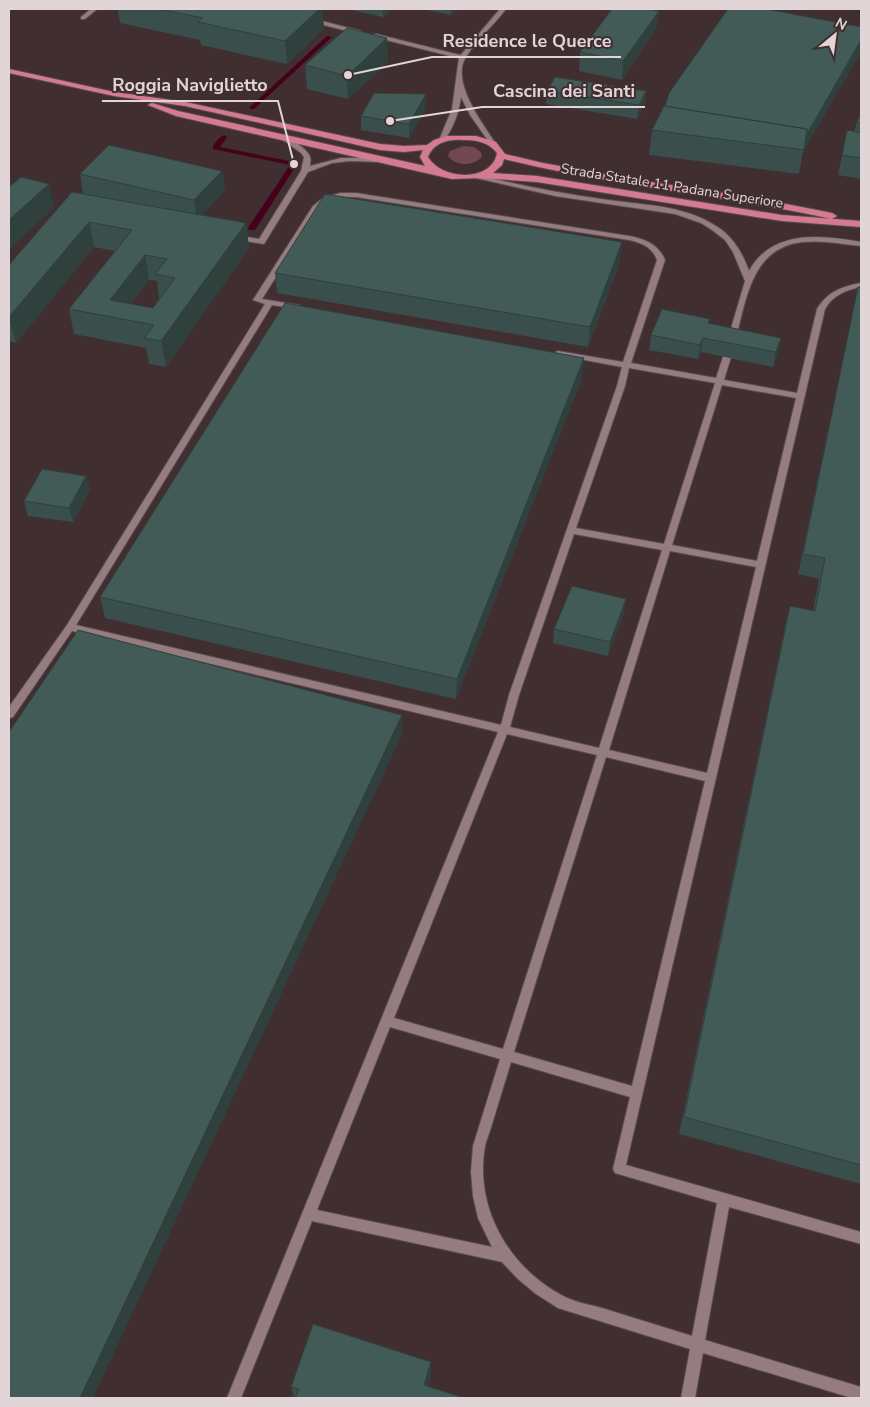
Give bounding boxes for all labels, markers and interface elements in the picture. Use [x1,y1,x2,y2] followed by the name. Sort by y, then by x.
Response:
[810,10,860,60] north arrow
[832,13,850,35] text: N
[432,24,621,57] callout: Residence le Querce
[443,29,612,53] text: Residence le Querce
[102,68,278,101] callout: Roggia Naviglietto
[112,73,268,97] text: Roggia Naviglietto
[482,74,645,107] callout: Cascina dei Santi
[493,79,635,103] text: Cascina dei Santi
[560,159,784,213] street label: Strada Statale 11 Padana Superiore

